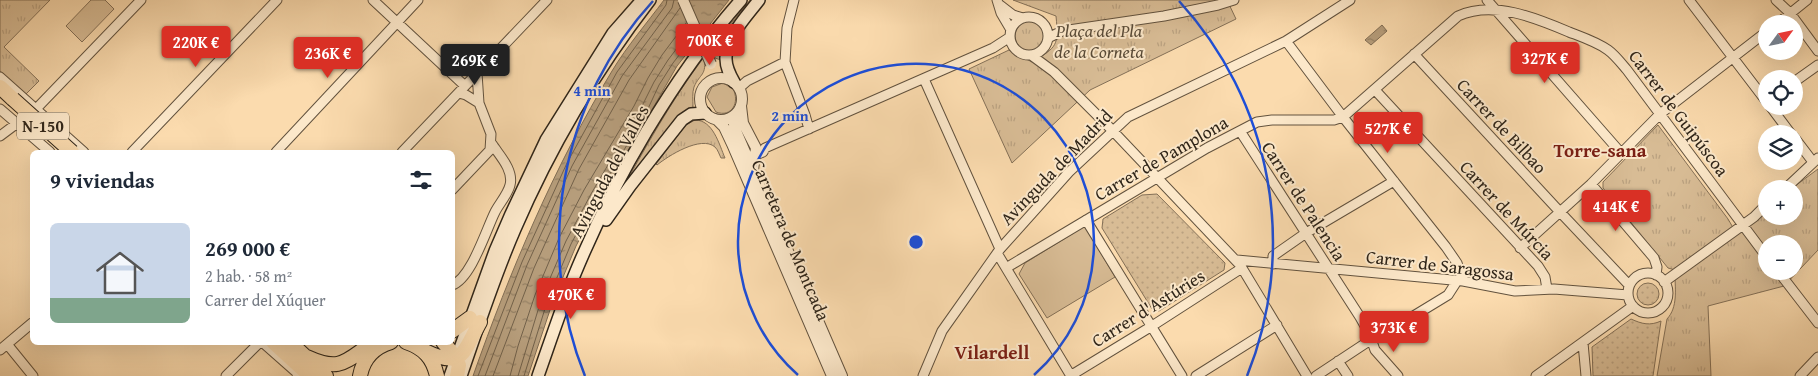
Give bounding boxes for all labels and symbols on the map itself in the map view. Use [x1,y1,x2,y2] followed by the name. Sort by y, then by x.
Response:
[1758,15,1802,60] north arrow
[1054,17,1144,65] park label: Plaça del Pla de la Corneta
[669,23,751,66] pin: 700K €
[155,26,237,68] pin: 220K €
[287,36,369,79] pin: 236K €
[1504,42,1586,84] pin: 327K €
[434,44,516,86] pin: 269K €
[1622,44,1736,182] street label: Carrer de Guipúscoa
[1451,72,1553,180] street label: Carrer de Bilbao
[573,80,611,101] text: 4 min
[563,100,655,242] street label: Avinguda del Vallès
[994,103,1119,231] street label: Avinguda de Madrid
[771,105,809,126] text: 2 min
[1089,109,1233,207] street label: Carrer de Pamplona
[17,112,69,140] road number: N-150
[1347,112,1429,154] pin: 527K €
[1255,136,1353,267] street label: Carrer de Palencia
[1554,136,1647,164] district label: Torre-sana
[1454,154,1561,266] street label: Carrer de Múrcia
[745,155,837,325] street label: Carretera de Montcada
[1575,190,1657,232] pin: 414K €
[907,233,925,251] centre of rings
[1365,243,1516,288] street label: Carrer de Saragossa
[1086,262,1210,354] street label: Carrer d'Astúries
[530,278,612,320] pin: 470K €
[1353,310,1435,353] pin: 373K €
[955,338,1030,366] district label: Vilardell

